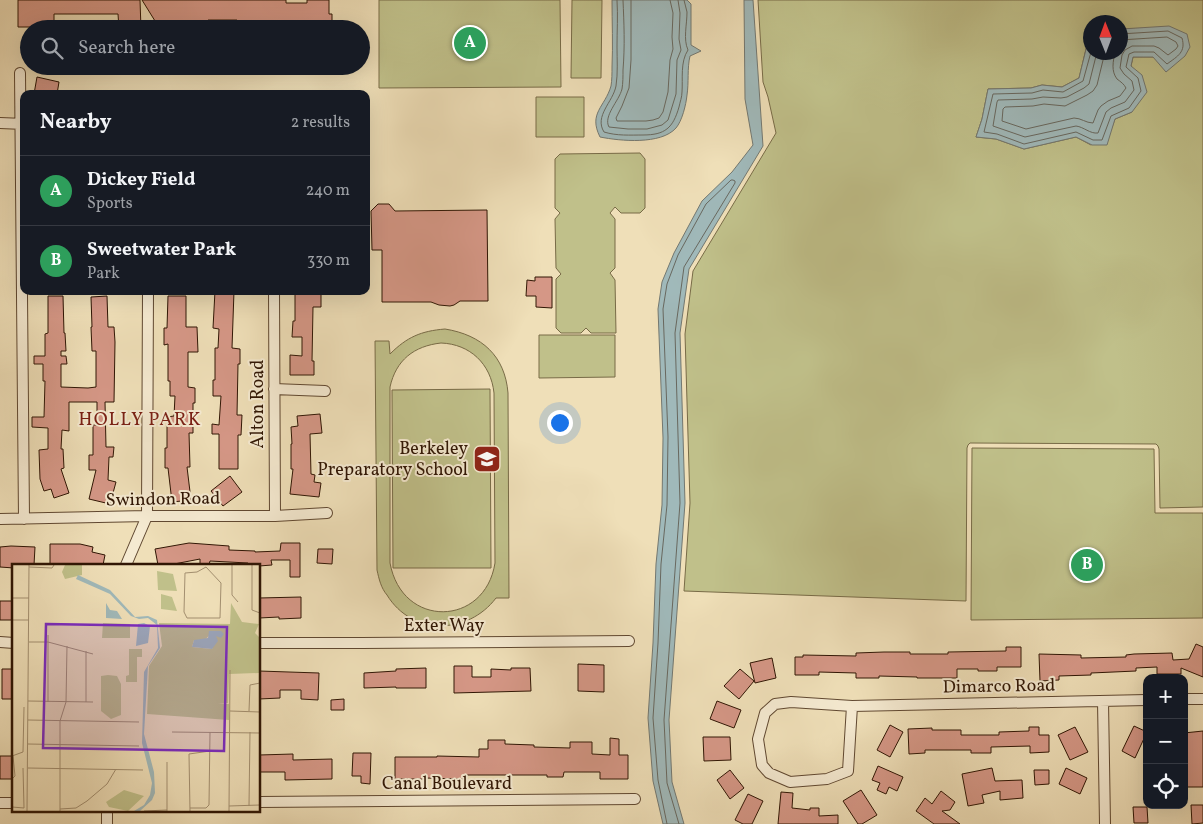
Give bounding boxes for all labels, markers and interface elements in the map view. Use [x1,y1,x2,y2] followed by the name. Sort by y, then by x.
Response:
[1083,15,1128,60] north arrow
[20,20,370,75] search box
[454,24,486,62] pin: A
[38,34,66,62] icon: search
[78,35,175,61] text: Search here
[40,108,111,137] text: Nearby
[291,112,350,134] text: 2 results
[87,167,196,193] text: Dickey Field
[50,180,62,202] text: A
[306,180,350,202] text: 240 m
[87,193,133,215] text: Sports
[87,237,236,263] text: Sweetwater Park
[51,250,61,272] text: B
[307,250,350,272] text: 330 m
[87,263,120,285] text: Park
[246,360,271,448] street label: Alton Road
[78,407,202,433] district label: HOLLY PARK
[547,410,573,436] your location
[317,437,468,483] place label: Berkeley Preparatory School
[472,444,502,474] school or university icon: Berkeley Preparatory School
[105,487,221,513] street label: Swindon Road
[1071,546,1103,584] pin: B
[12,564,260,812] inset map
[404,614,484,639] street label: Exter Way
[942,674,1056,700] street label: Dimarco Road
[1143,674,1188,809] map controls
[1143,674,1188,719] button: +
[1143,719,1188,764] button: −
[1143,764,1188,809] button: locate
[382,772,512,797] street label: Canal Boulevard

